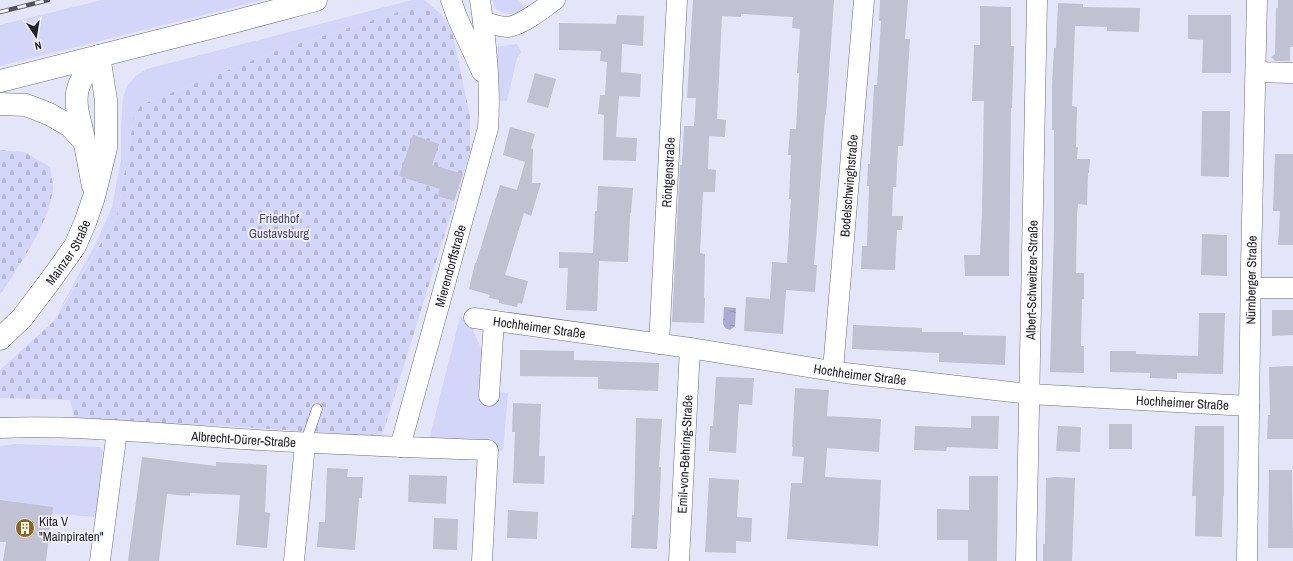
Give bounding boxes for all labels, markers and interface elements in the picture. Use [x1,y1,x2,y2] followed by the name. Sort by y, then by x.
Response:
[16,16,56,56] north arrow
[33,38,43,53] text: N
[836,134,861,238] street label: Bodelschwinghstraße
[658,136,678,208] street label: Röntgenstraße
[249,210,309,242] park label: Friedhof Gustavsburg
[42,217,94,288] street label: Mainzer Straße
[1022,220,1041,341] street label: Albert-Schweitzer-Straße
[431,223,469,309] street label: Mierendorffstraße
[1242,235,1260,325] street label: Nürnberger Straße
[492,312,587,342] street label: Hochheimer Straße
[812,360,907,388] street label: Hochheimer Straße
[1136,391,1230,413] street label: Hochheimer Straße
[673,394,696,514] street label: Emil-von-Behring-Straße
[190,427,297,451] street label: Albrecht-Dürer-Straße
[39,513,104,545] place label: Kita V "Mainpiraten"
[14,517,36,539] building icon: Kita V "Mainpiraten"

